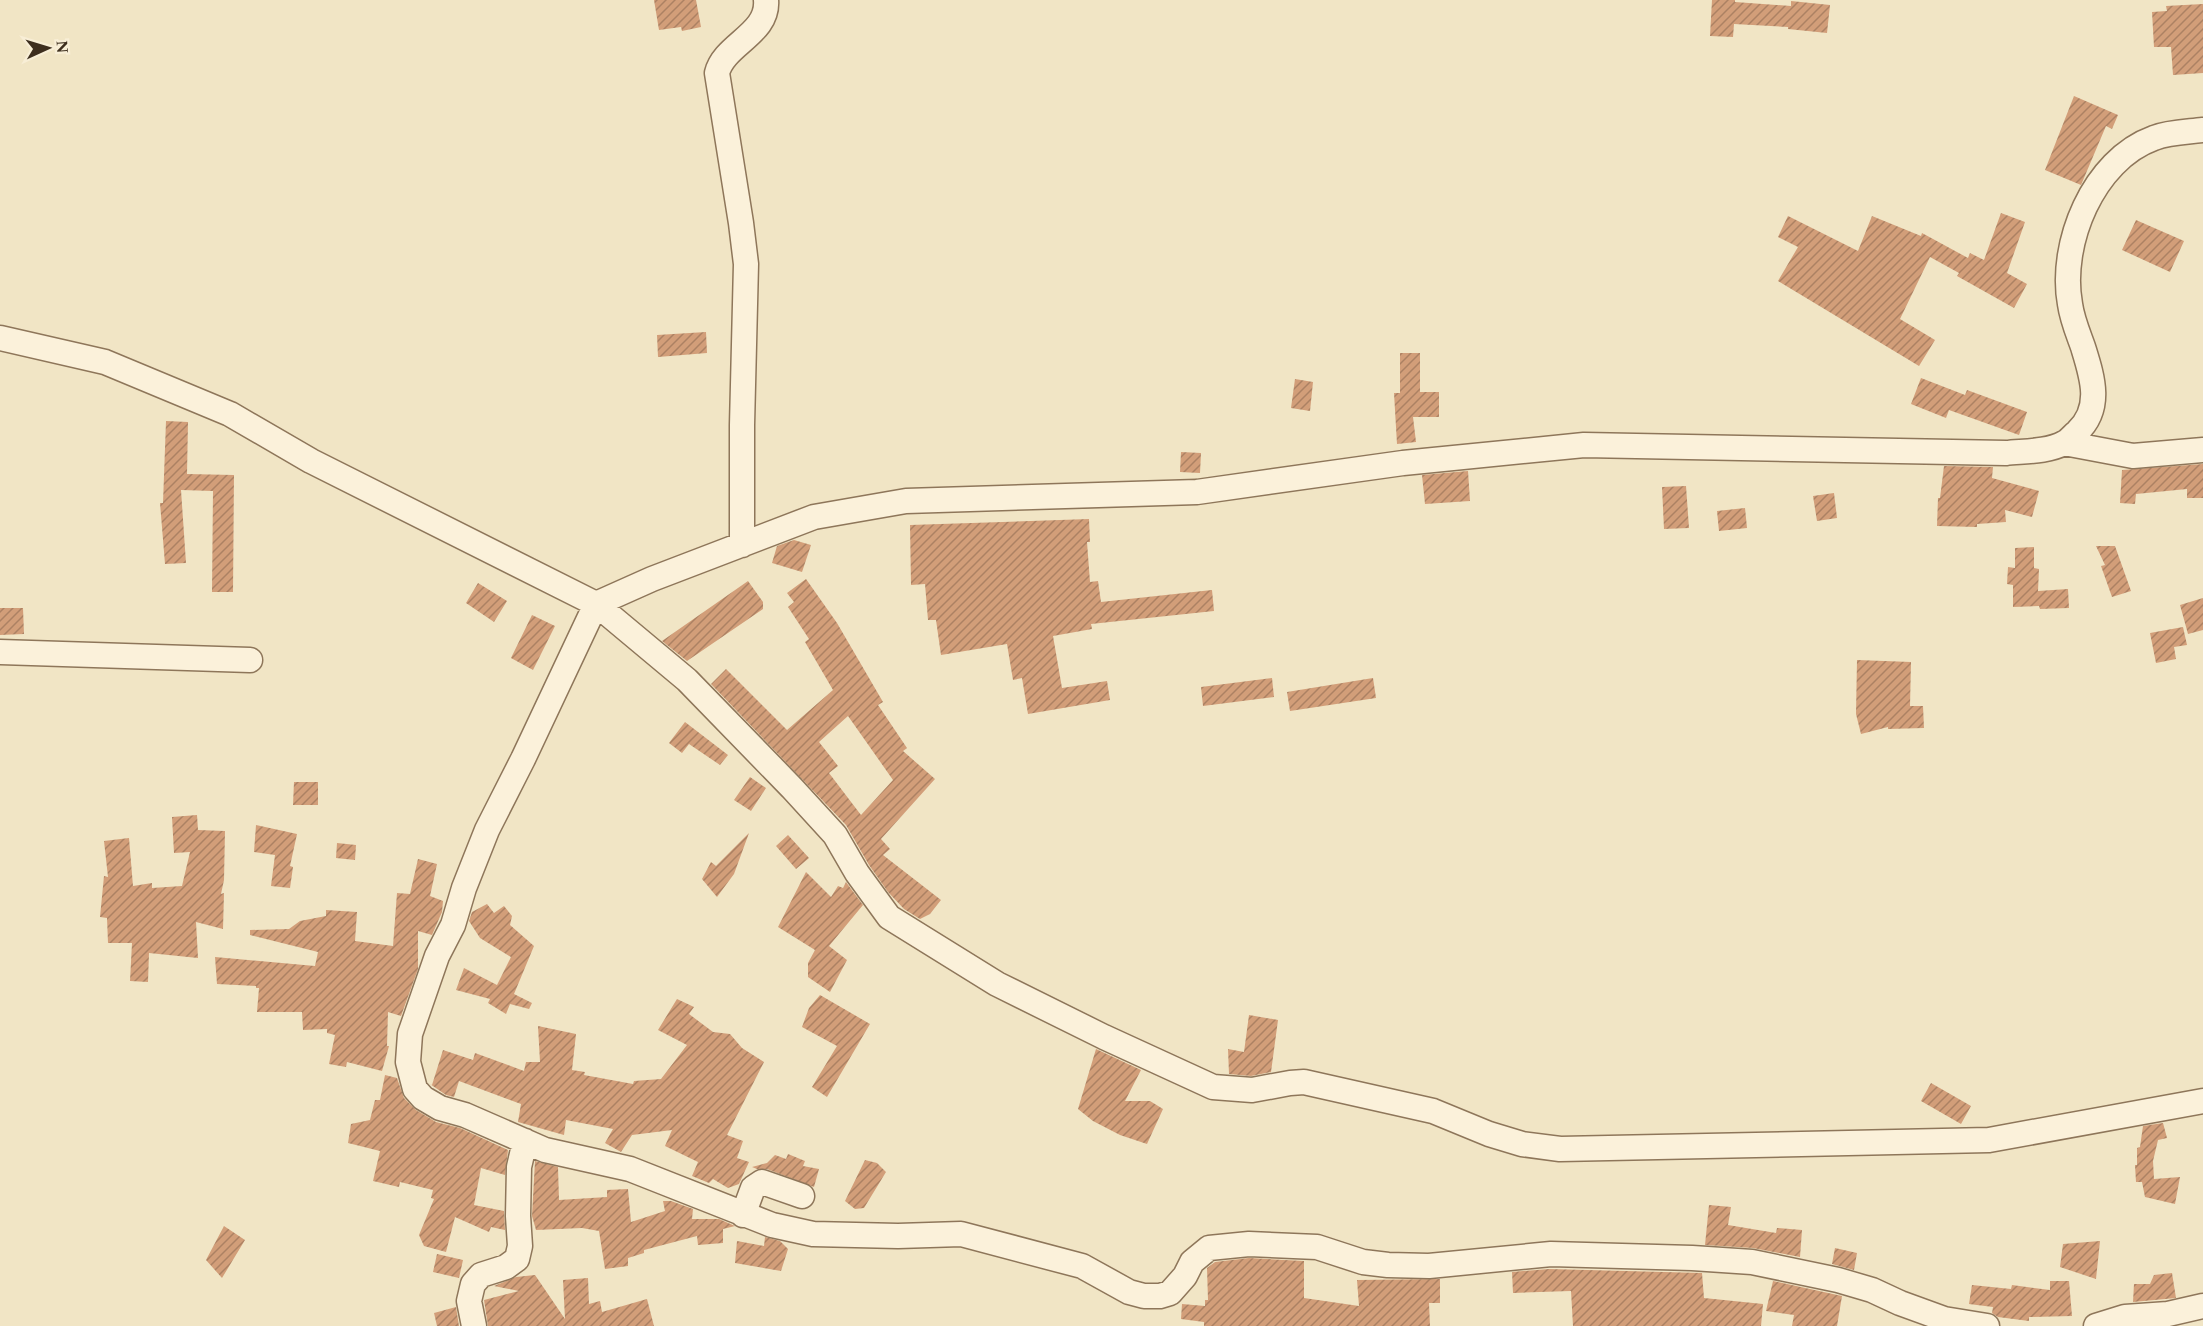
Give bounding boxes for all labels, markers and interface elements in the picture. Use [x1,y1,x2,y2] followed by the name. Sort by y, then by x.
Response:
[18,18,78,78] north arrow
[50,40,74,54] text: N

